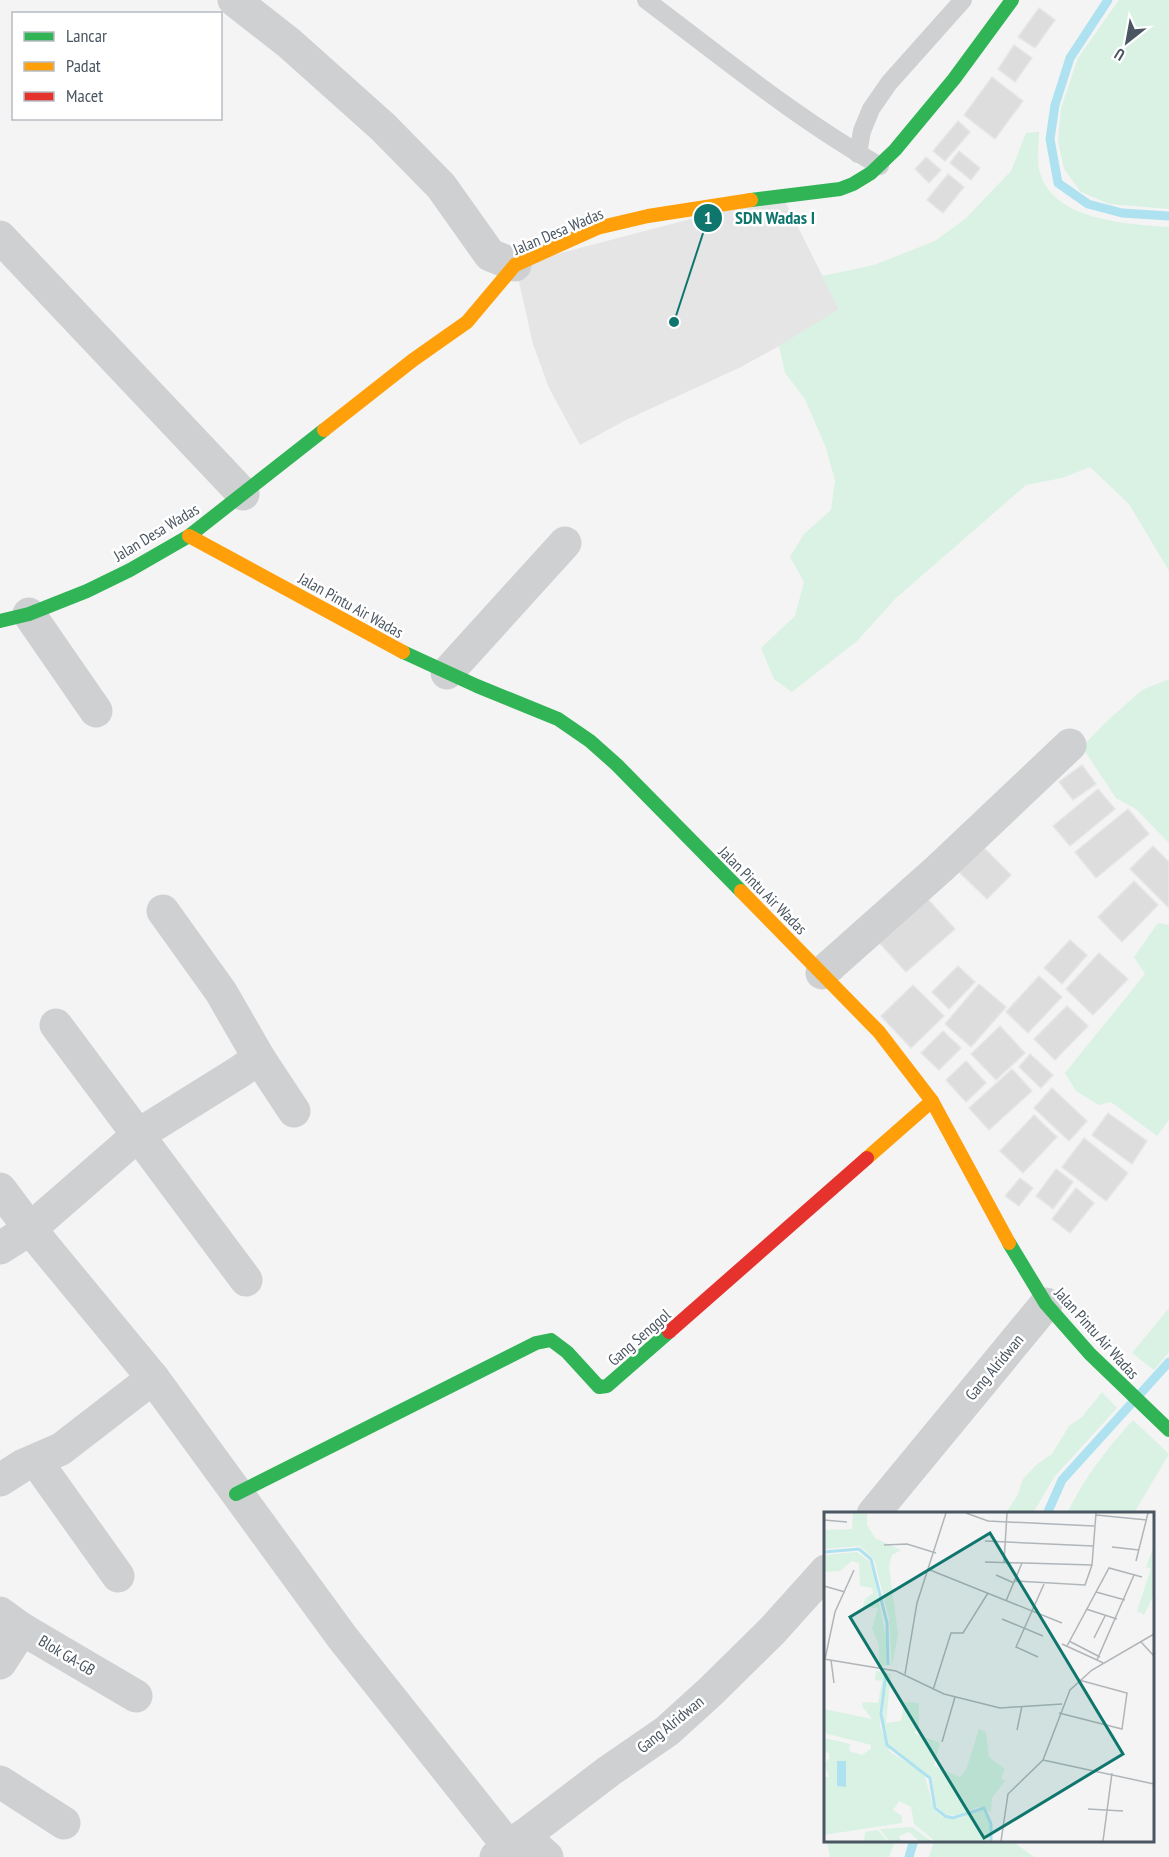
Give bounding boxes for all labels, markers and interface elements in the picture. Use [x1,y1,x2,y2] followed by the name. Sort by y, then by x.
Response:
[12,12,222,120] legend
[1097,12,1157,72] north arrow
[66,24,107,47] text: Lancar
[1111,44,1128,66] text: U
[66,54,101,77] text: Padat
[66,84,103,107] text: Macet
[693,200,827,236] callout: SDN Wadas I
[509,203,606,259] street label: Jalan Desa Wadas
[704,206,712,229] text: 1
[735,206,815,229] text: SDN Wadas I
[109,499,202,566] street label: Jalan Desa Wadas
[294,567,407,642] street label: Jalan Pintu Air Wadas
[714,841,811,938] street label: Jalan Pintu Air Wadas
[1050,1282,1143,1383] street label: Jalan Pintu Air Wadas
[604,1304,675,1370] street label: Gang Senggol
[961,1330,1027,1404] street label: Gang Alridwan
[824,1512,1154,1842] inset map
[35,1630,99,1680] street label: Blok GA-GB
[633,1691,707,1757] street label: Gang Alridwan

